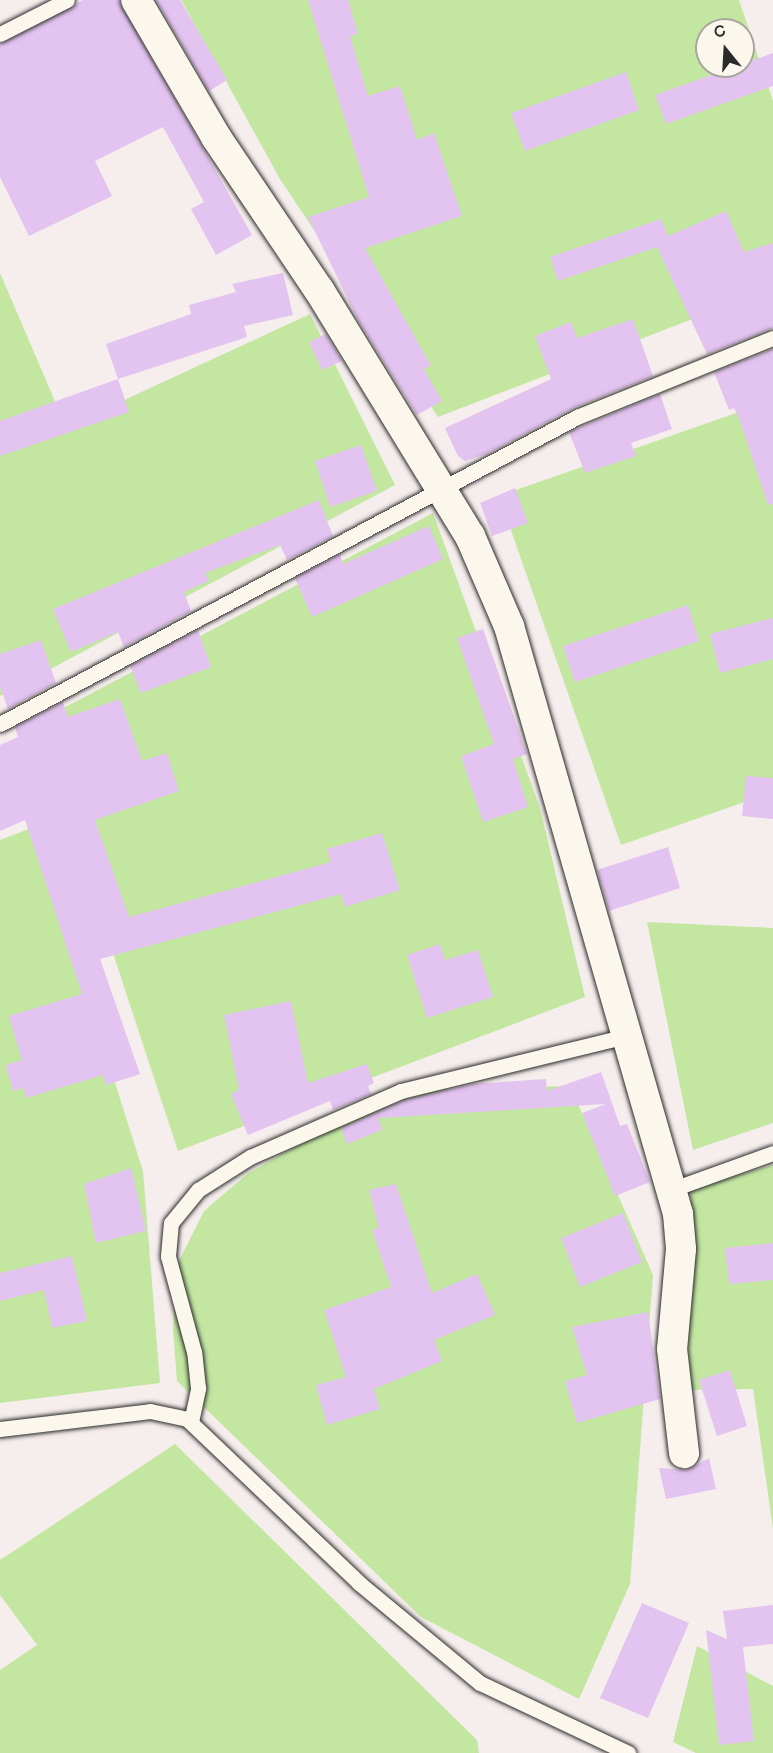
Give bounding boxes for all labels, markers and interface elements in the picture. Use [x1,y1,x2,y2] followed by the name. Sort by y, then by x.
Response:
[695,18,755,78] north arrow
[712,22,728,43] text: С

